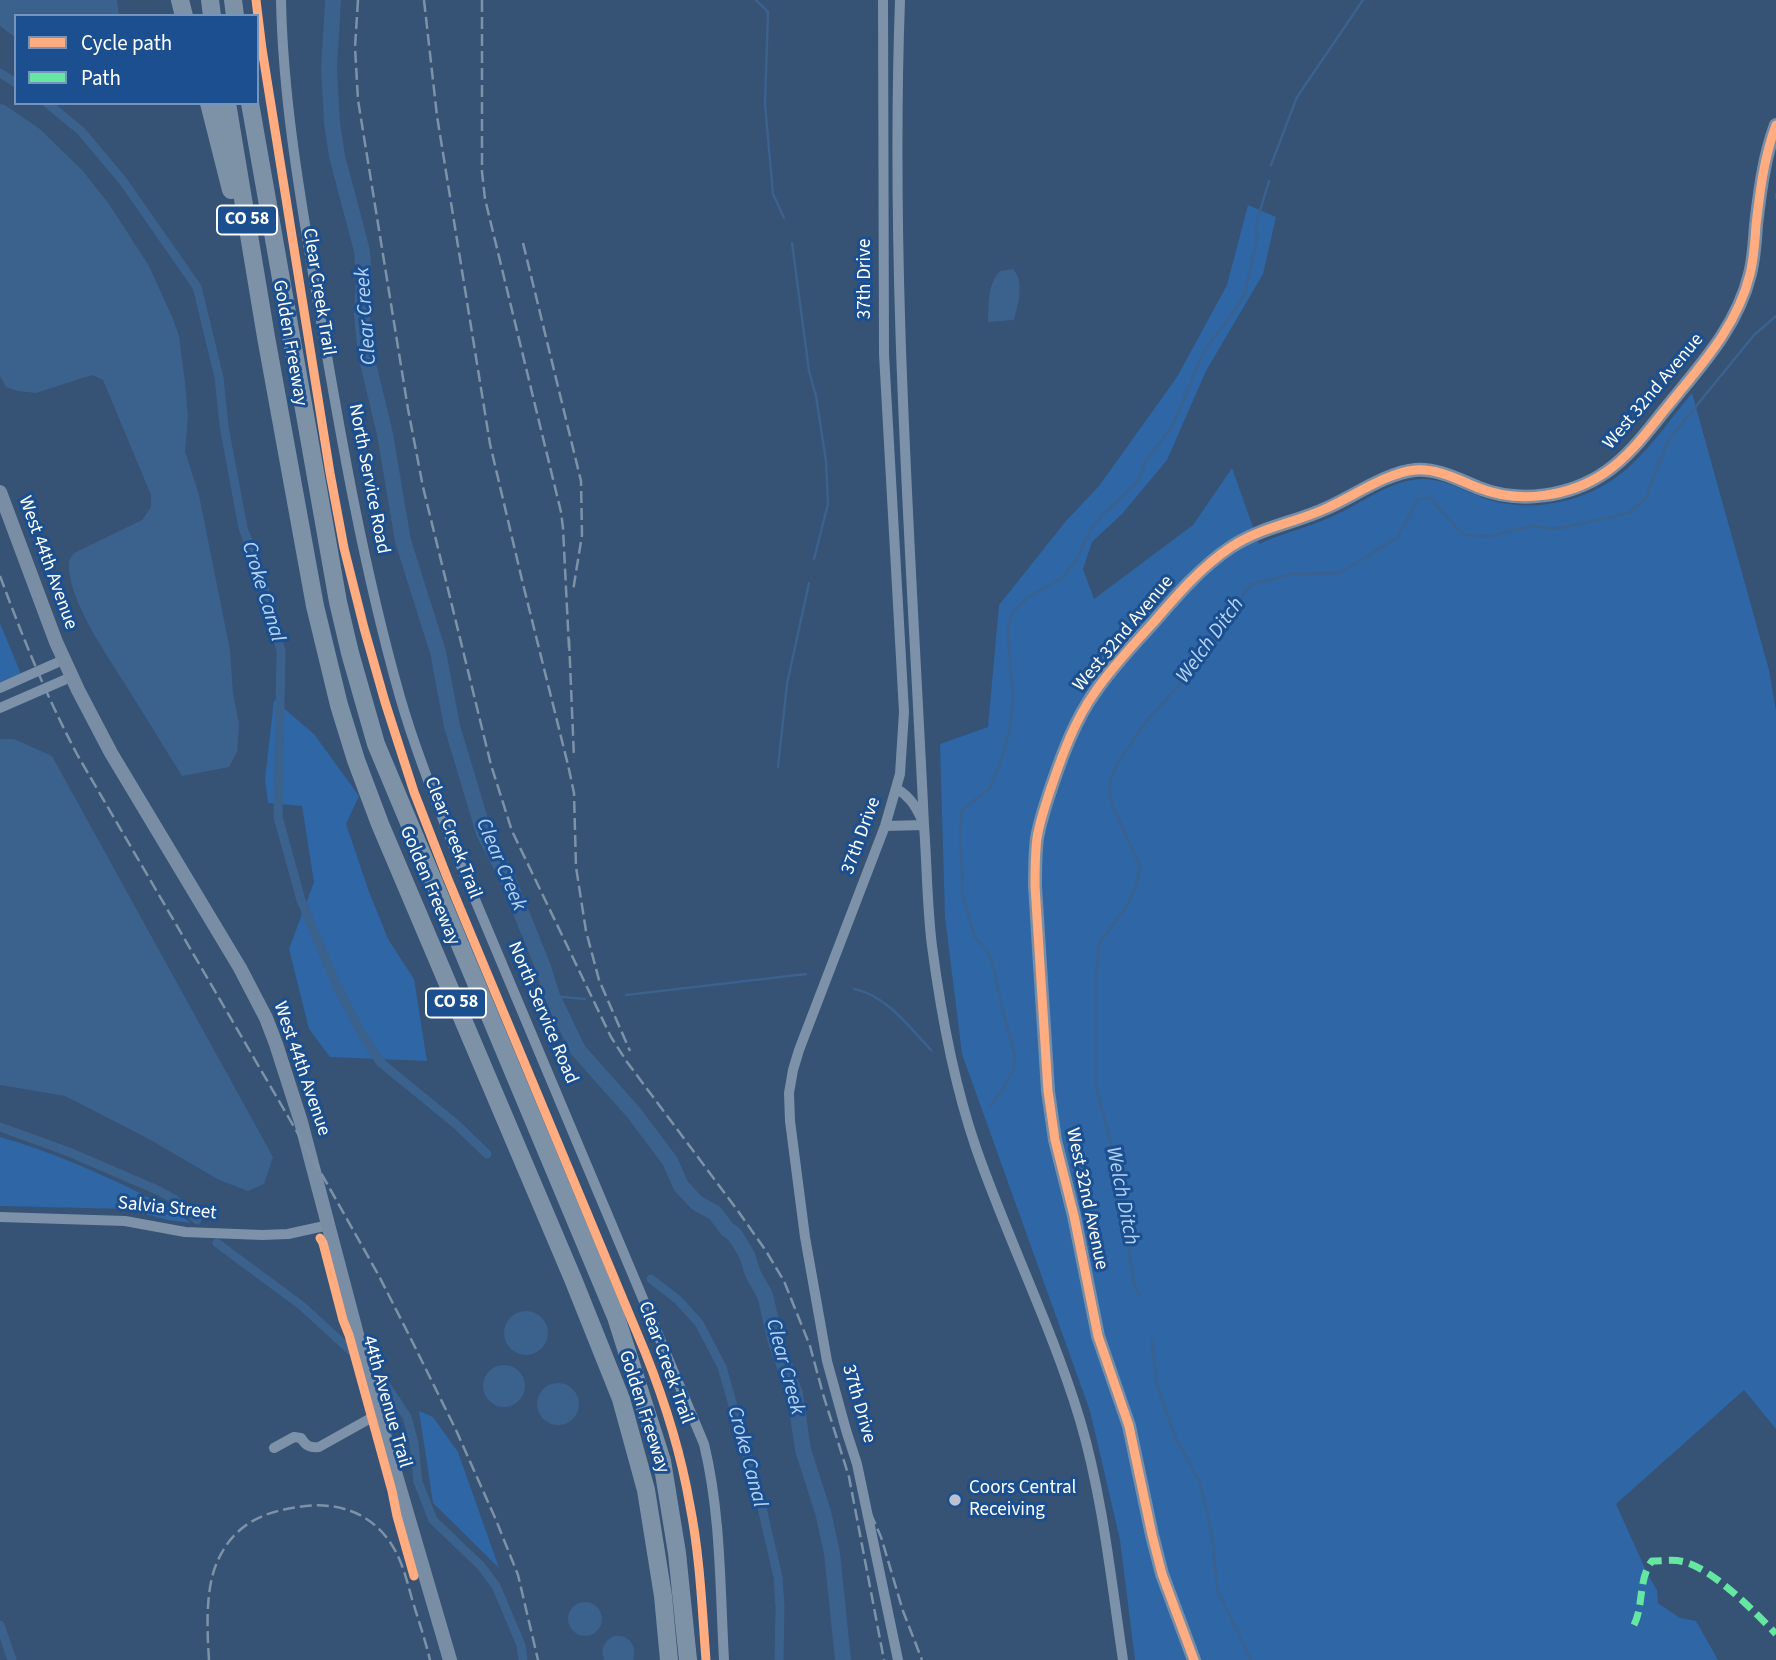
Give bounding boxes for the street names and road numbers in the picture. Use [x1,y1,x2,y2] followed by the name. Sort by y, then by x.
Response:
[217,205,277,234] road number: CO 58
[297,227,339,357] street label: Clear Creek Trail
[855,239,877,319] street label: 37th Drive
[267,278,311,408] street label: Golden Freeway
[1599,329,1709,455] street label: West 32nd Avenue
[342,402,394,556] street label: North Service Road
[12,493,82,633] street label: West 44th Avenue
[1069,571,1179,697] street label: West 32nd Avenue
[418,774,486,902] street label: Clear Creek Trail
[838,794,886,878] street label: 37th Drive
[394,823,464,949] street label: Golden Freeway
[502,938,582,1088] street label: North Service Road
[426,988,486,1018] road number: CO 58
[267,999,335,1139] street label: West 44th Avenue
[1060,1126,1112,1272] street label: West 32nd Avenue
[117,1192,217,1226] street label: Salvia Street
[632,1299,698,1427] street label: Clear Creek Trail
[356,1333,416,1471] street label: 44th Avenue Trail
[612,1348,674,1476] street label: Golden Freeway
[836,1362,880,1446] street label: 37th Drive

